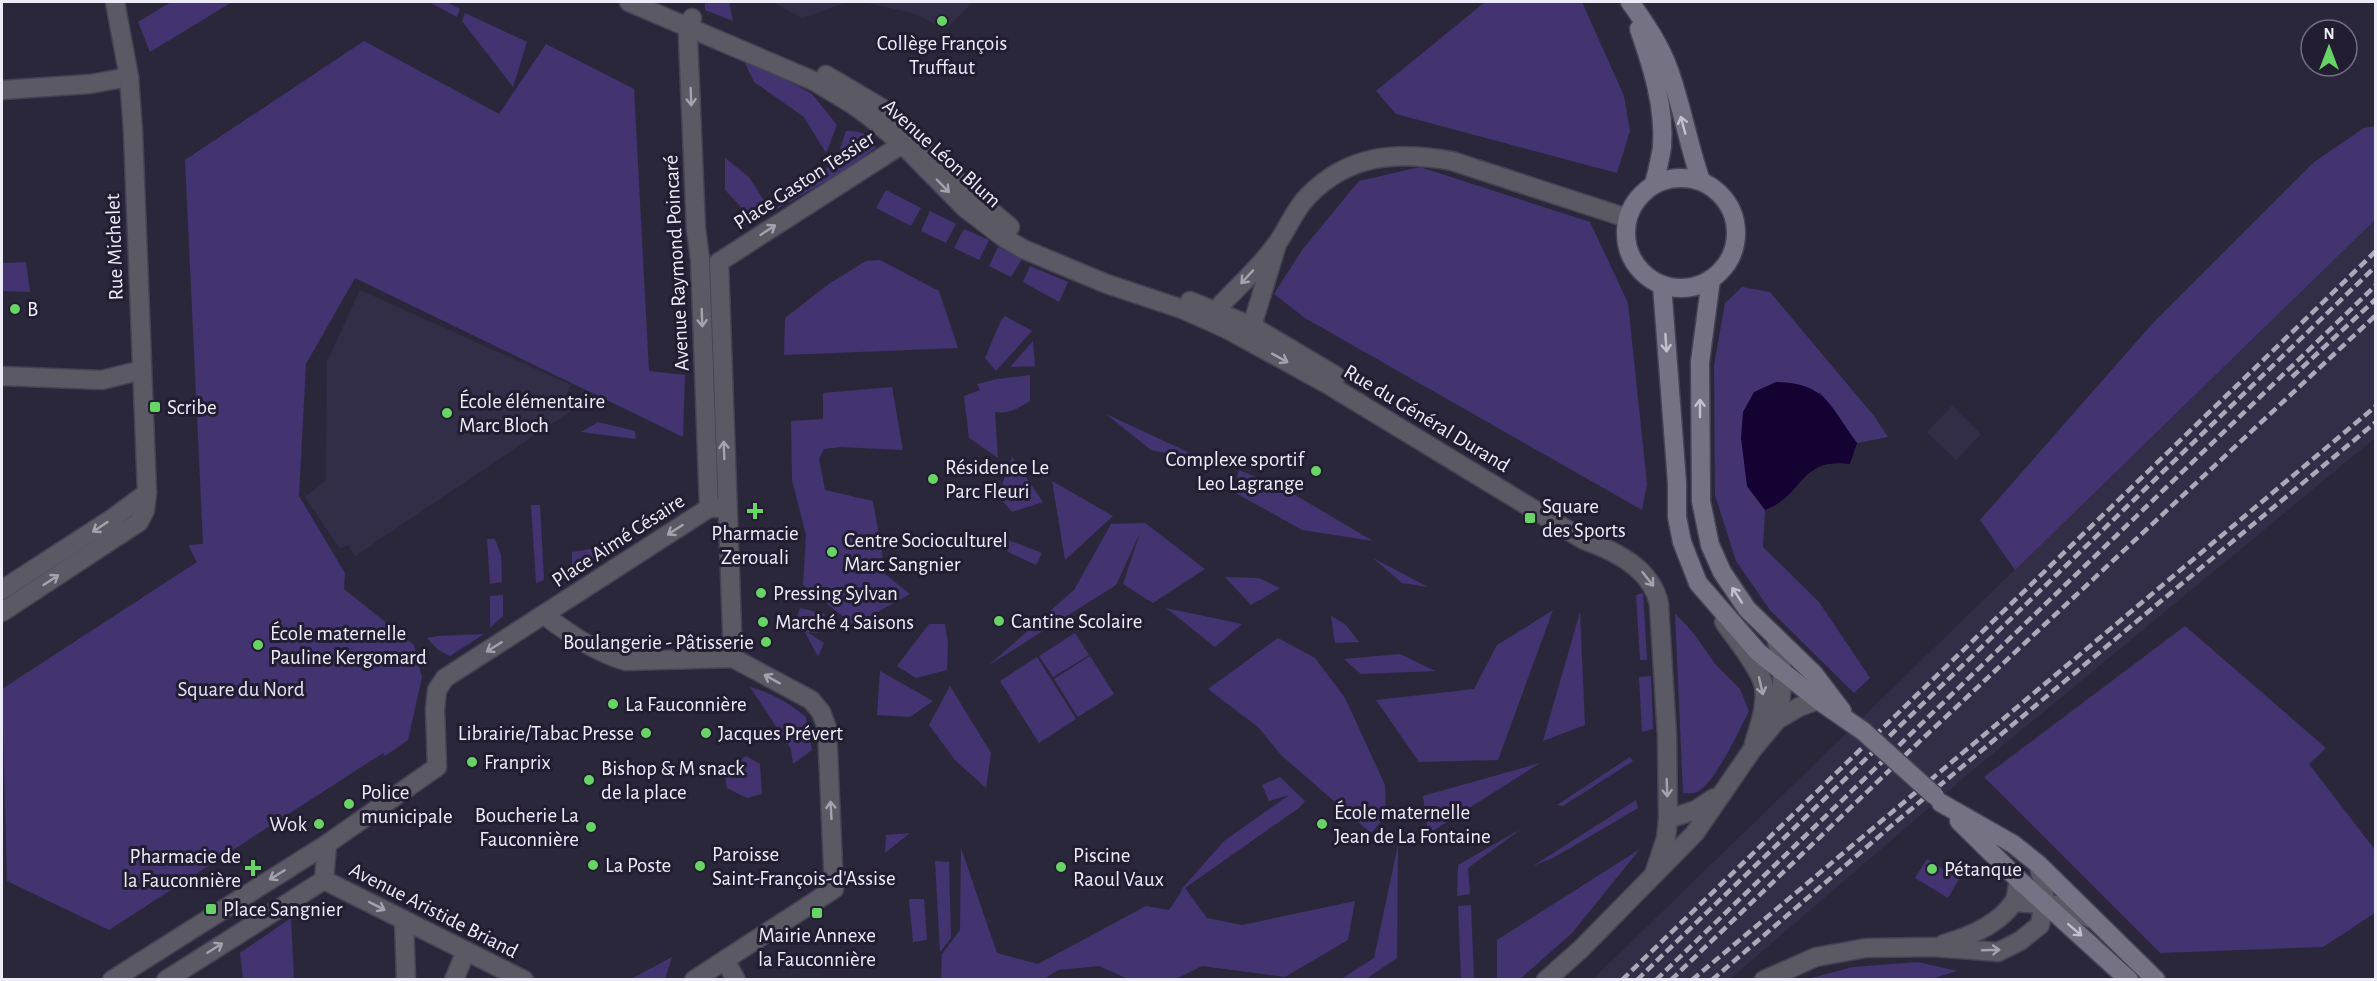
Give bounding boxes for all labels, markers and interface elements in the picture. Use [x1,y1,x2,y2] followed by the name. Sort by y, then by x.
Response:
[935,14,949,28] marker: Collège François Truffaut
[2299,18,2359,78] north arrow
[2323,26,2335,42] text: N
[877,33,1007,78] place label: Collège François Truffaut
[685,86,696,106] one-way arrow
[879,95,1005,212] street label: Avenue Léon Blum
[1677,116,1689,135] one-way arrow
[730,127,879,234] street label: Place Gaston Tessier
[660,154,693,372] street label: Avenue Raymond Poincaré
[935,179,950,194] one-way arrow
[102,193,127,301] street label: Rue Michelet
[759,224,776,236] one-way arrow
[1240,269,1254,284] one-way arrow
[27,299,38,320] place label: B
[8,302,22,316] marker: B
[696,307,707,327] one-way arrow
[1661,332,1672,352] one-way arrow
[1271,352,1288,364] one-way arrow
[1340,361,1513,476] street label: Rue du Général Durand
[459,389,605,436] place label: École élémentaire Marc Bloch
[167,397,217,418] place label: Scribe
[1694,398,1706,418] one-way arrow
[148,400,162,414] marker: Scribe
[440,406,454,420] marker: École élémentaire Marc Bloch
[719,440,730,460] one-way arrow
[1166,449,1306,494] place label: Complexe sportif Leo Lagrange
[945,457,1049,502] place label: Résidence Le Parc Fleuri
[1309,464,1323,478] marker: Complexe sportif Leo Lagrange
[926,472,940,486] marker: Résidence Le Parc Fleuri
[548,490,688,591] street label: Place Aimé Césaire
[1542,496,1626,541] place label: Square des Sports
[748,504,762,518] marker: Pharmacie Zerouali
[1523,511,1537,525] marker: Square des Sports
[92,521,109,533] one-way arrow
[711,523,799,568] place label: Pharmacie Zerouali
[667,525,684,537] one-way arrow
[844,530,1008,575] place label: Centre Socioculturel Marc Sangnier
[825,545,839,559] marker: Centre Socioculturel Marc Sangnier
[1641,571,1654,587] one-way arrow
[42,574,58,586] one-way arrow
[773,583,898,604] place label: Pressing Sylvan
[754,586,768,600] marker: Pressing Sylvan
[1731,587,1743,603] one-way arrow
[1011,611,1142,632] place label: Cantine Scolaire
[775,612,914,633] place label: Marché 4 Saisons
[992,614,1006,628] marker: Cantine Scolaire
[756,615,770,629] marker: Marché 4 Saisons
[270,621,427,668] place label: École maternelle Pauline Kergomard
[563,632,754,653] place label: Boulangerie - Pâtisserie
[759,635,773,649] marker: Boulangerie - Pâtisserie
[251,638,265,652] marker: École maternelle Pauline Kergomard
[486,640,503,653] one-way arrow
[764,673,781,685] one-way arrow
[1756,676,1767,695] one-way arrow
[177,679,305,700] park label: Square du Nord
[625,694,747,715] place label: La Fauconnière
[606,697,620,711] marker: La Fauconnière
[458,723,634,744] place label: Librairie/Tabac Presse
[718,723,843,744] place label: Jacques Prévert
[639,726,653,740] marker: Librairie/Tabac Presse
[699,726,713,740] marker: Jacques Prévert
[484,752,551,773] place label: Franprix
[465,755,479,769] marker: Franprix
[601,758,745,803] place label: Bishop & M snack de la place
[582,773,596,787] marker: Bishop & M snack de la place
[1662,777,1673,797] one-way arrow
[361,782,453,827] place label: Police municipale
[342,797,356,811] marker: Police municipale
[825,800,836,820] one-way arrow
[1334,800,1491,847] place label: École maternelle Jean de La Fontaine
[475,805,579,850] place label: Boucherie La Fauconnière
[269,814,307,835] place label: Wok
[312,817,326,831] marker: Wok
[1315,817,1329,831] marker: École maternelle Jean de La Fontaine
[584,820,598,834] marker: Boucherie La Fauconnière
[712,844,896,889] place label: Paroisse Saint-François-d'Assise
[1073,845,1164,890] place label: Piscine Raoul Vaux
[123,846,241,891] place label: Pharmacie de la Fauconnière
[605,855,671,876] place label: La Poste
[586,858,600,872] marker: La Poste
[346,859,522,962] street label: Avenue Aristide Briand
[693,859,707,873] marker: Paroisse Saint-François-d'Assise
[1944,859,2022,880] place label: Pétanque
[1054,860,1068,874] marker: Piscine Raoul Vaux
[246,861,260,875] marker: Pharmacie de la Fauconnière
[1925,862,1939,876] marker: Pétanque
[269,869,286,881] one-way arrow
[223,899,343,920] place label: Place Sangnier
[367,901,385,913] one-way arrow
[204,902,218,916] marker: Place Sangnier
[810,906,824,920] marker: Mairie Annexe la Fauconnière
[2067,923,2082,937] one-way arrow
[758,925,876,970] place label: Mairie Annexe la Fauconnière
[206,942,223,954] one-way arrow
[1981,945,2001,956] one-way arrow

